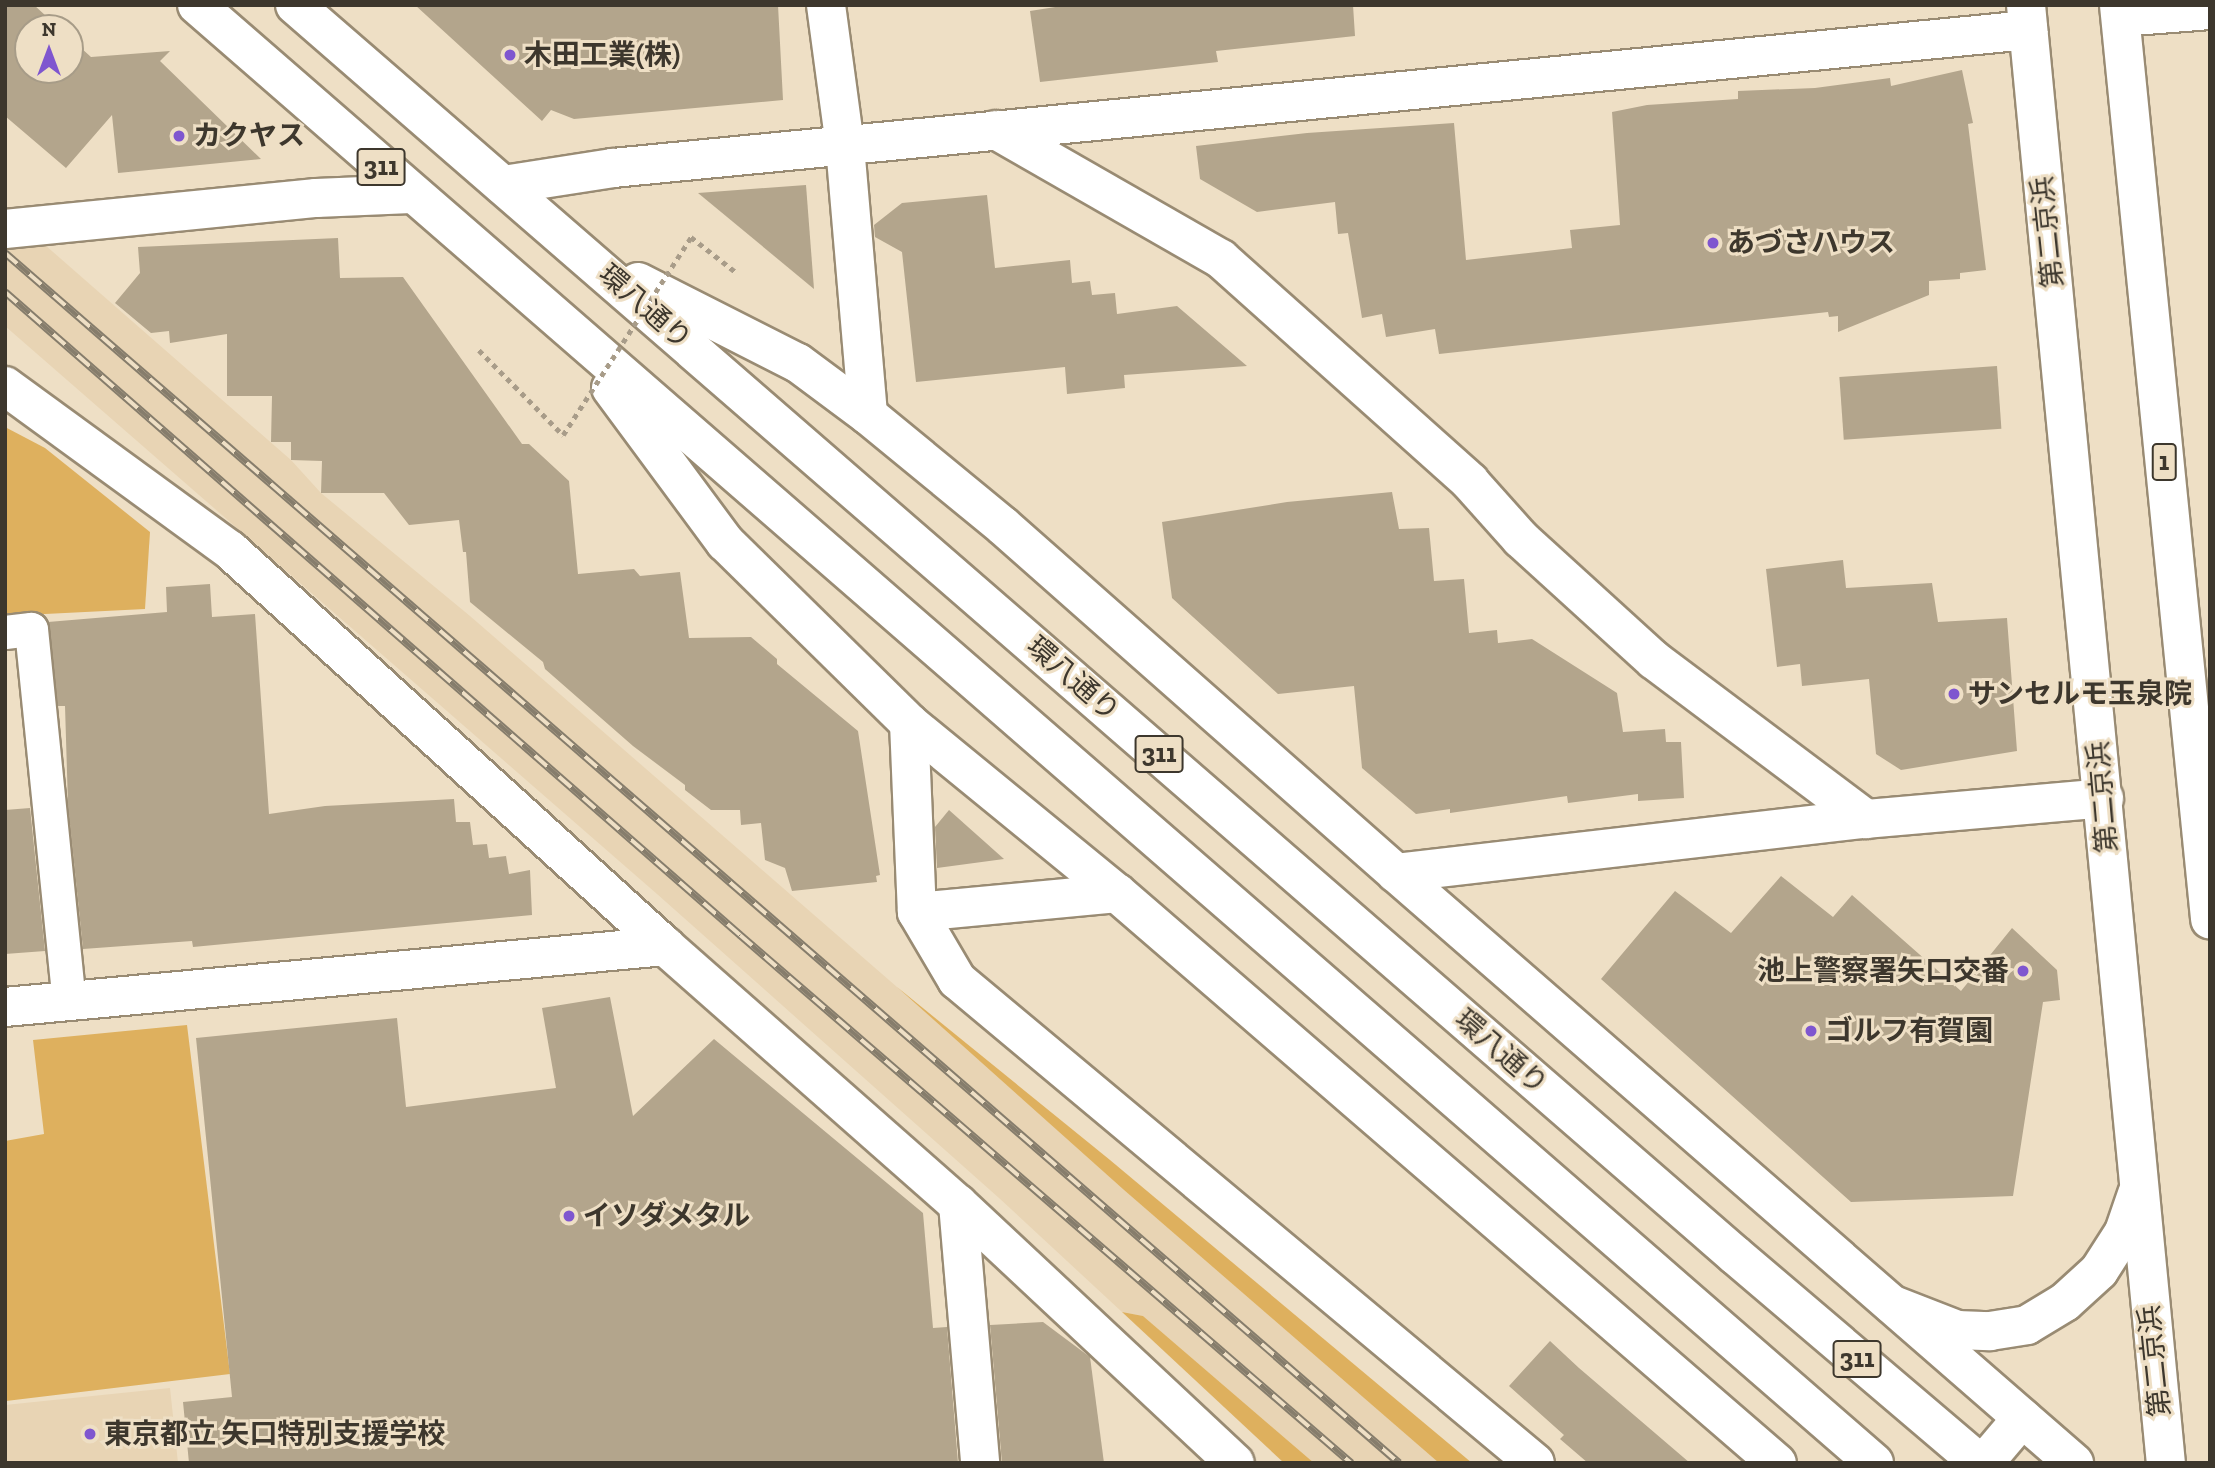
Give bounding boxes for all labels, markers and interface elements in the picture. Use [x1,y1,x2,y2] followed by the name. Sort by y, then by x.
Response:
[14,14,84,84] north arrow
[42,18,56,41] text: N
[524,38,680,72] place label: 木田工業(株)
[502,47,518,63] marker: 木田工業(株)
[193,119,305,153] place label: カクヤス
[171,128,187,144] marker: カクヤス
[356,144,406,190] road number: 311
[2025,175,2071,289] street label: 第二京浜
[1727,226,1895,260] place label: あづさハウス
[1705,235,1721,251] marker: あづさハウス
[592,258,698,356] street label: 環八通り
[2150,440,2178,484] road number: 1
[1020,630,1126,728] street label: 環八通り
[1968,677,2192,711] place label: サンセルモ玉泉院
[1946,686,1962,702] marker: サンセルモ玉泉院
[1134,732,1184,776] road number: 311
[2081,740,2125,854] street label: 第二京浜
[1757,954,2009,988] place label: 池上警察署矢口交番
[2015,963,2031,979] marker: 池上警察署矢口交番
[1448,1003,1554,1101] street label: 環八通り
[1825,1014,1993,1048] place label: ゴルフ有賀園
[1803,1023,1819,1039] marker: ゴルフ有賀園
[583,1199,751,1233] place label: イソダメタル
[561,1208,577,1224] marker: イソダメタル
[2132,1304,2178,1418] street label: 第二京浜
[1832,1336,1882,1382] road number: 311
[104,1417,445,1451] place label: 東京都立 矢口特別支援学校
[82,1426,98,1442] marker: 東京都立 矢口特別支援学校

